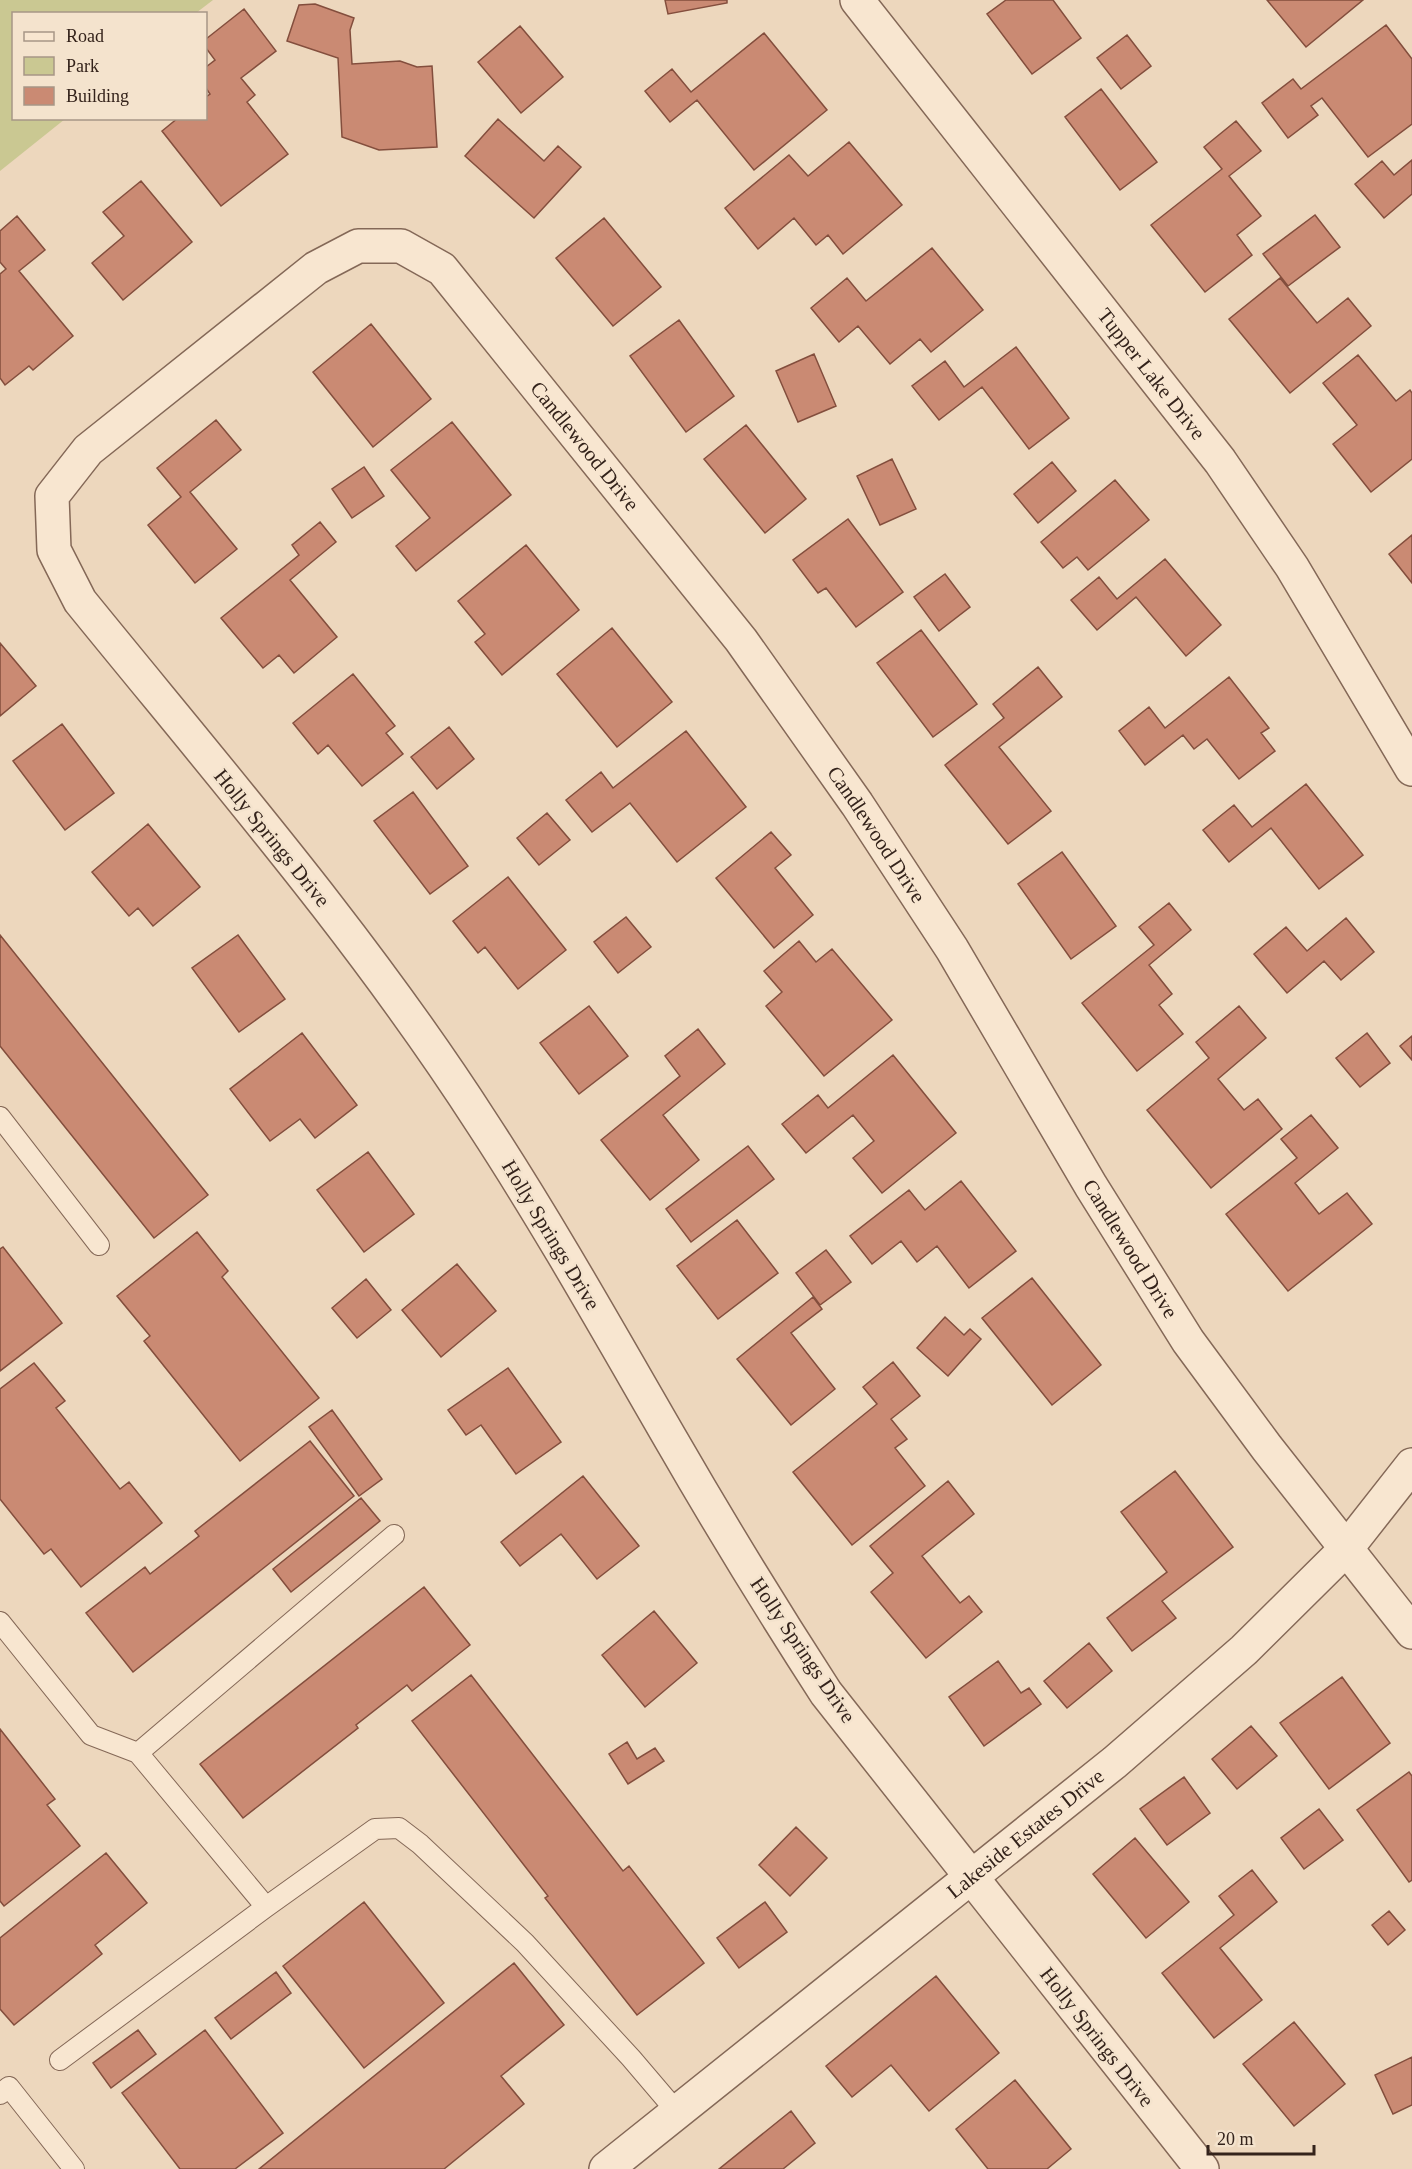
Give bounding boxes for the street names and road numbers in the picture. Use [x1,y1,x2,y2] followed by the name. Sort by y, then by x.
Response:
[1092,304,1210,444] street label: Tupper Lake Drive
[525,377,644,516] street label: Candlewood Drive
[822,762,930,907] street label: Candlewood Drive
[209,764,335,912] street label: Holly Springs Drive
[497,1156,605,1314] street label: Holly Springs Drive
[1078,1175,1183,1323] street label: Candlewood Drive
[745,1573,861,1727] street label: Holly Springs Drive
[942,1764,1109,1904] street label: Lakeside Estates Drive
[1035,1963,1159,2111] street label: Holly Springs Drive

